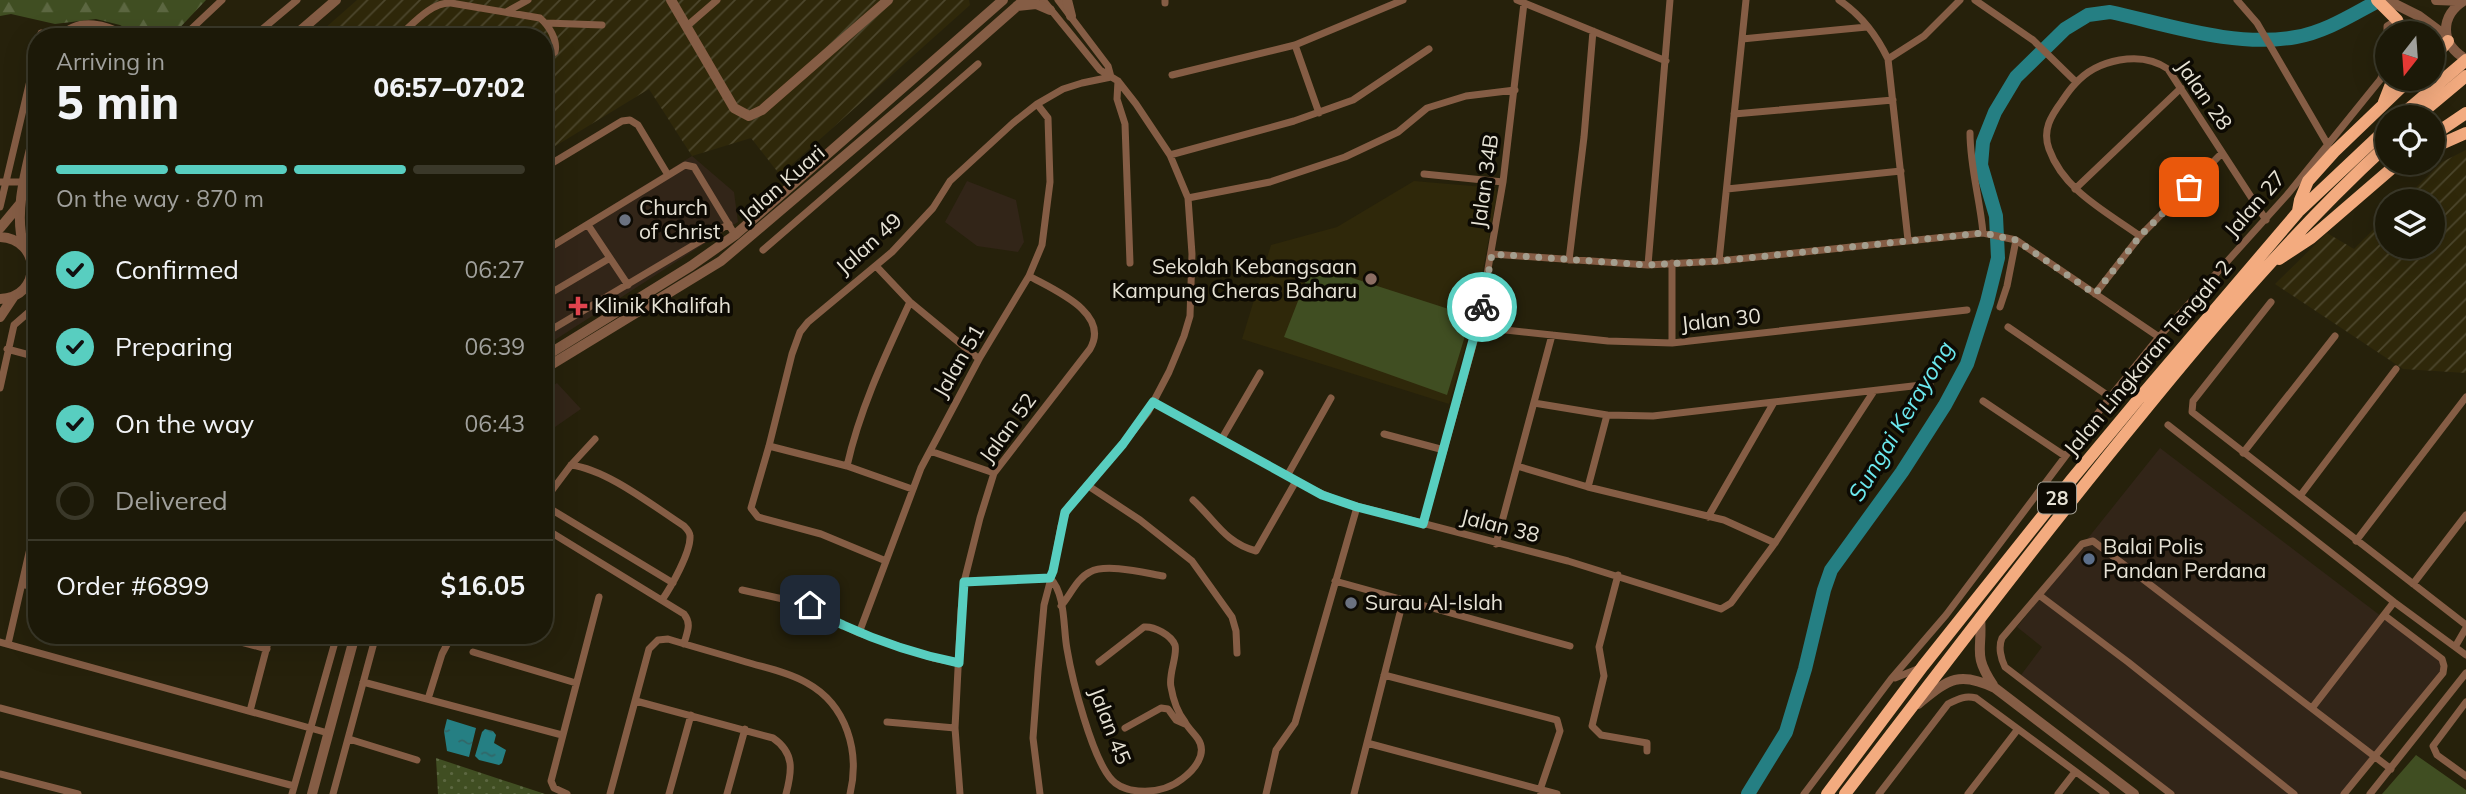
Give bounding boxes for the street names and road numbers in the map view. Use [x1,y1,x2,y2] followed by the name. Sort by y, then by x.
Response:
[2171,54,2238,135] street label: Jalan 28
[1465,132,1503,229] street label: Jalan 34B
[733,139,830,228] street label: Jalan Kuari
[2218,165,2290,242] street label: Jalan 27
[830,207,907,280] street label: Jalan 49
[2058,254,2237,461] street label: Jalan Lingkaran Tengah 2
[1680,302,1762,336] street label: Jalan 30
[927,319,989,402] street label: Jalan 51
[973,387,1041,467] street label: Jalan 52
[2038,482,2076,513] road number: 28
[1458,503,1542,547] street label: Jalan 38
[1084,684,1137,768] street label: Jalan 45

